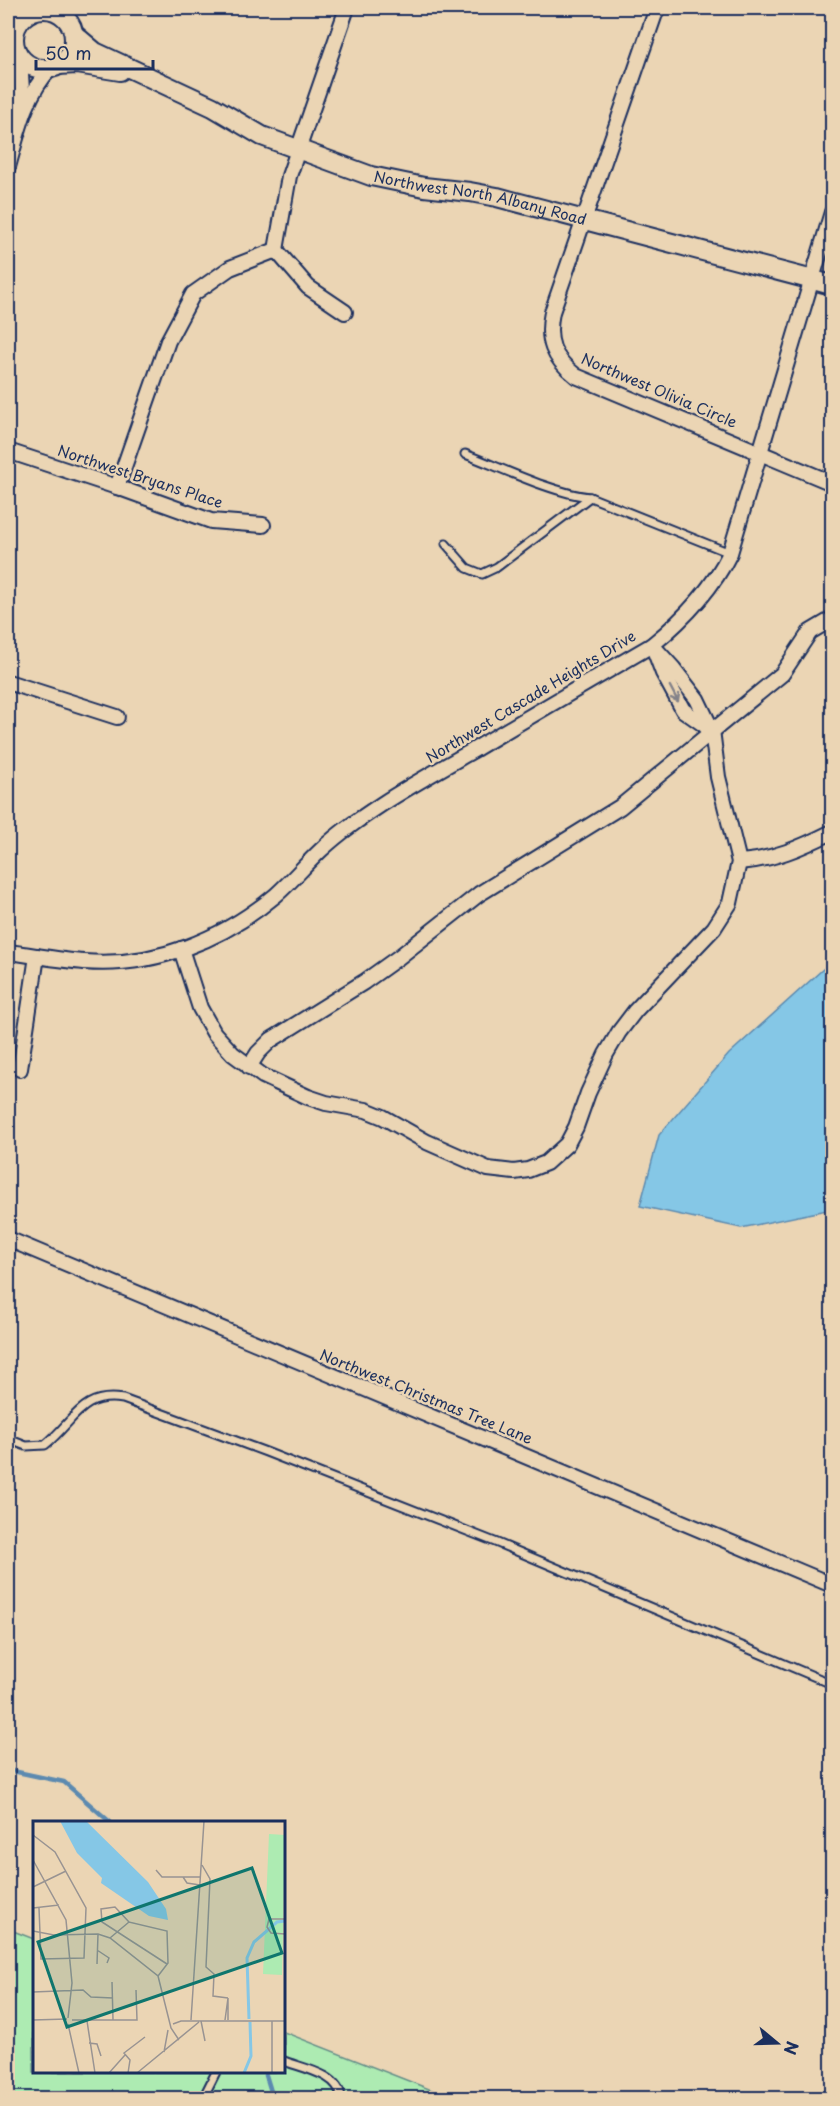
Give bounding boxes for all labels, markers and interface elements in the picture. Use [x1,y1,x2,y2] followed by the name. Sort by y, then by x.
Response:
[36,33,153,71] scale bar
[45,39,92,66] text: 50 m
[372,164,589,230] street label: Northwest North Albany Road
[578,346,741,433] street label: Northwest Olivia Circle
[55,438,226,513] street label: Northwest Bryans Place
[421,624,640,768] street label: Northwest Cascade Heights Drive
[668,685,680,702] one-way arrow
[317,1342,537,1449] street label: Northwest Christmas Tree Lane
[33,1821,285,2073] inset map
[747,2013,807,2073] north arrow
[779,2038,806,2058] text: N

